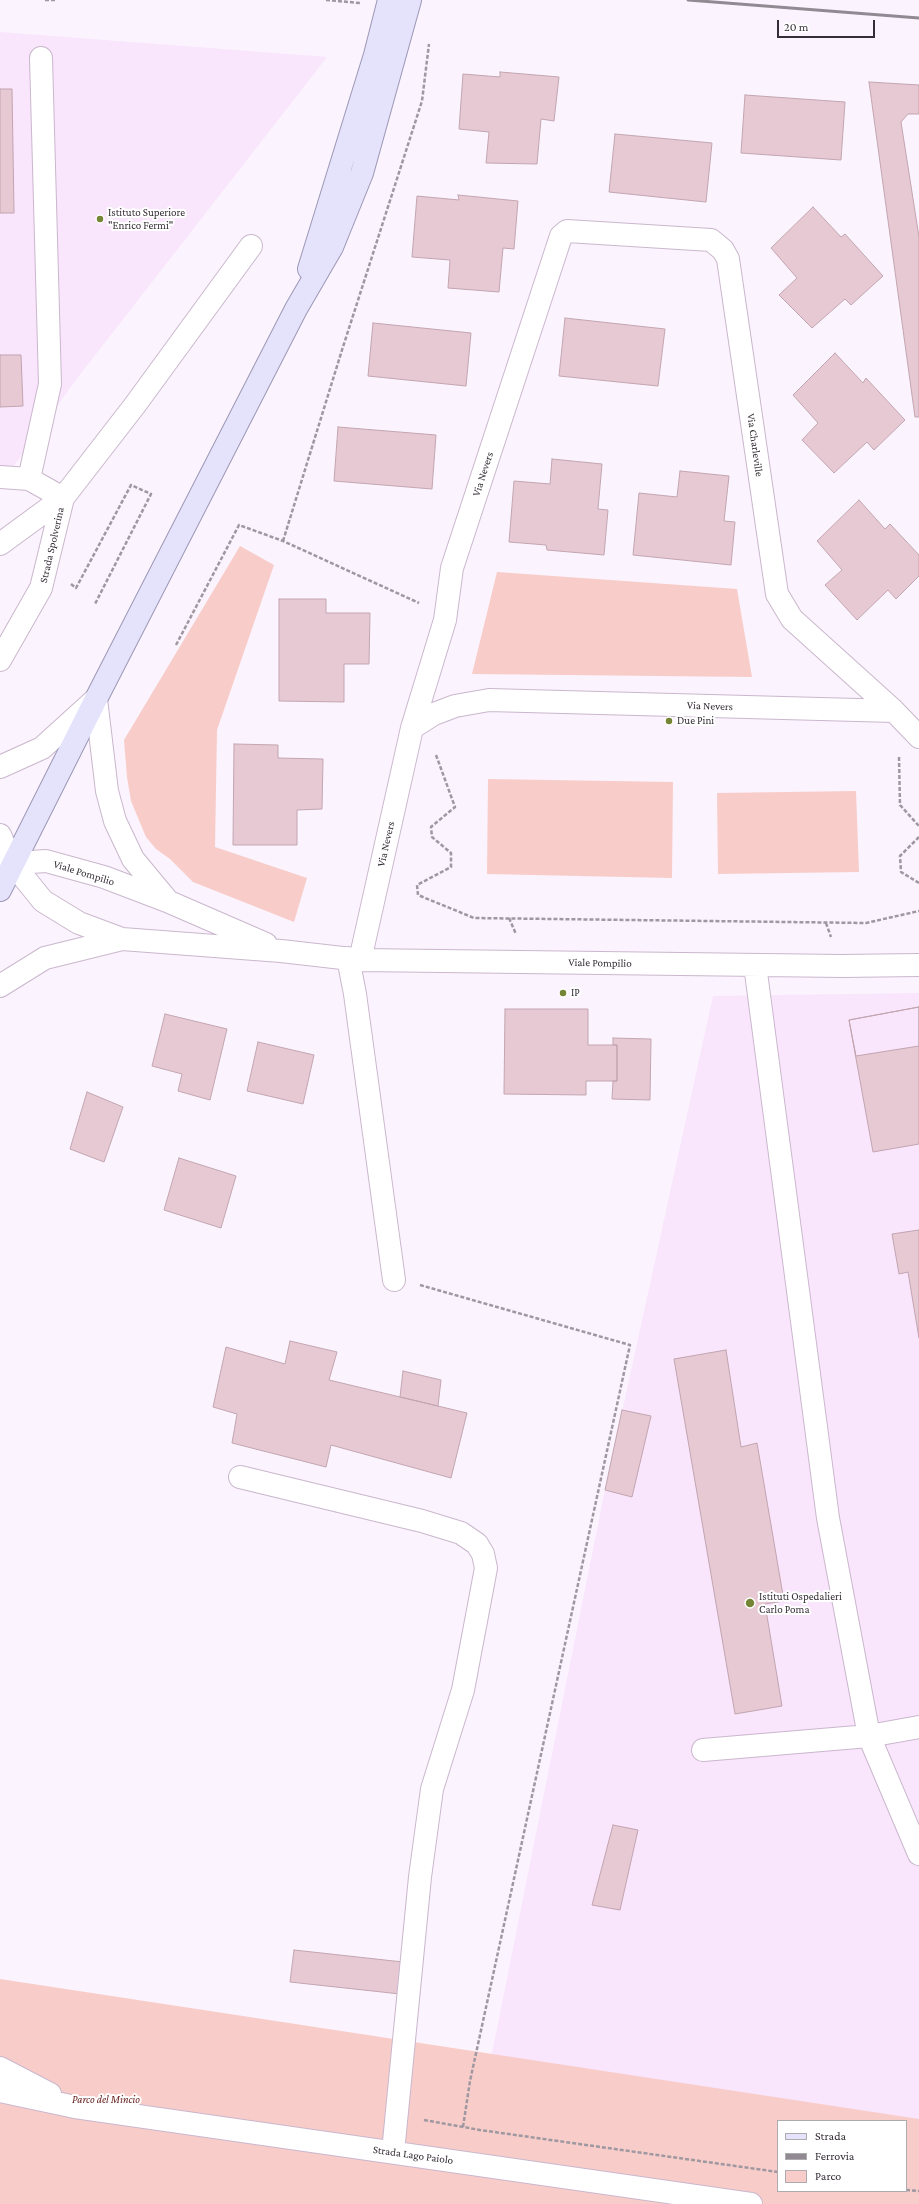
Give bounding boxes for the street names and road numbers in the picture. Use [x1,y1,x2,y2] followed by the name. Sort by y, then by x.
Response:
[744,413,766,477] street label: Via Charleville
[470,450,496,498] street label: Via Nevers
[37,506,67,584] street label: Strada Spolverina
[687,699,733,713] street label: Via Nevers
[374,820,398,868] street label: Via Nevers
[52,857,116,889] street label: Viale Pompilio
[568,956,632,970] street label: Viale Pompilio
[372,2143,454,2167] street label: Strada Lago Paiolo

